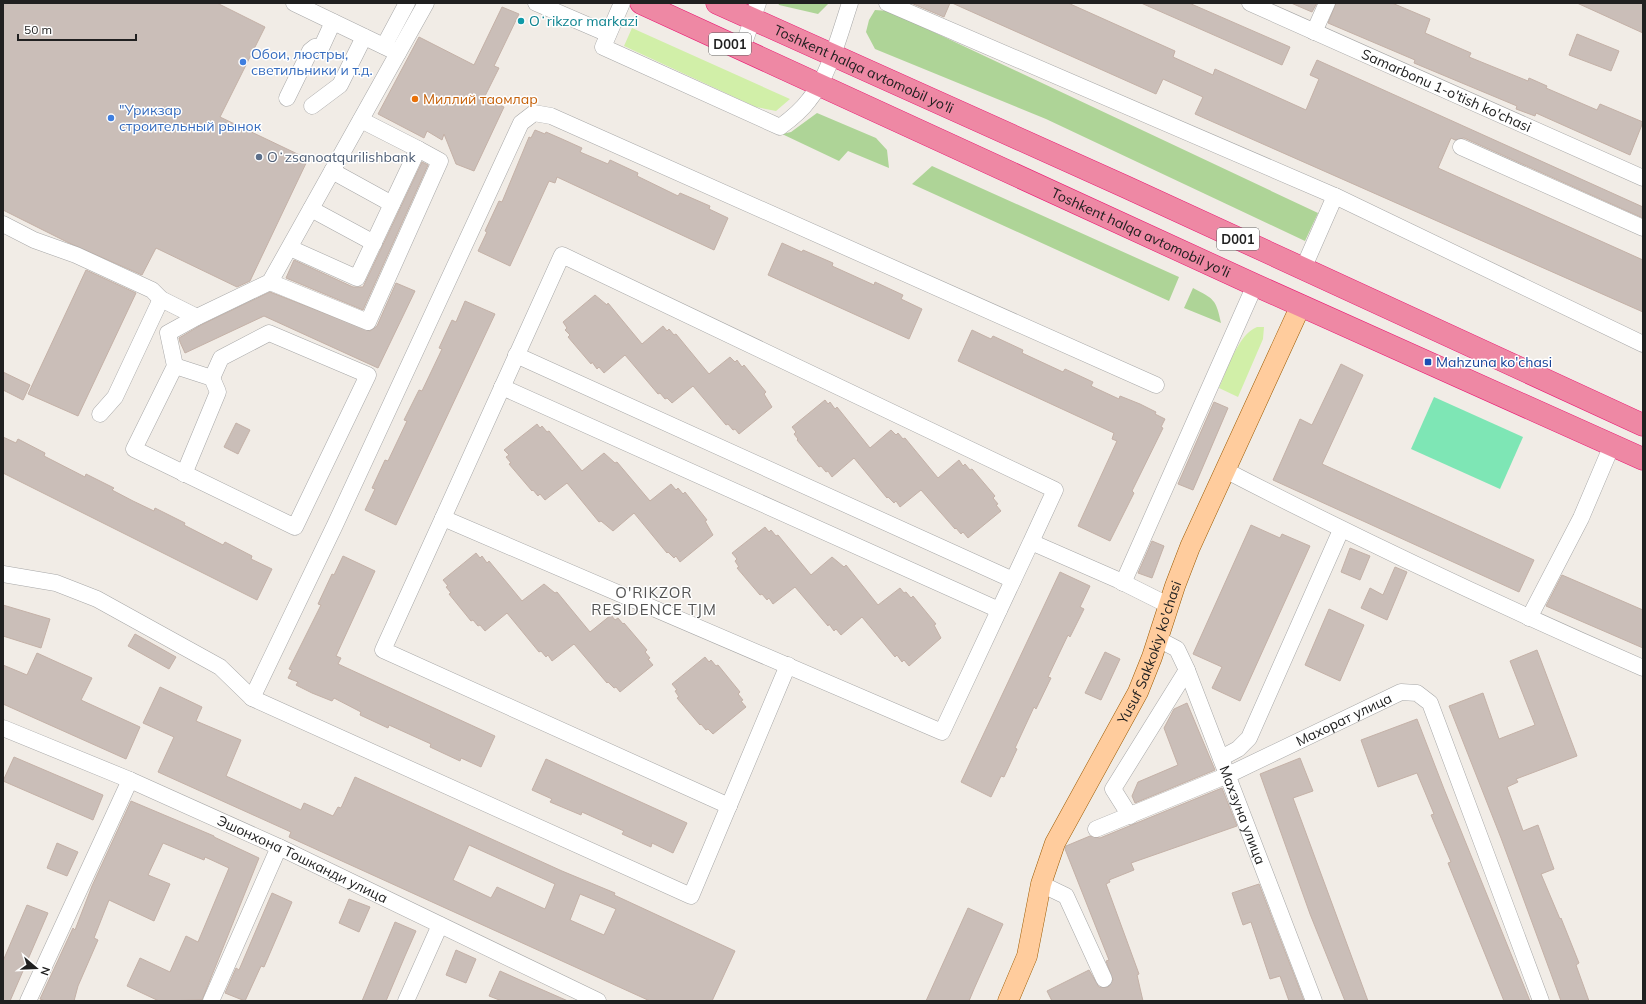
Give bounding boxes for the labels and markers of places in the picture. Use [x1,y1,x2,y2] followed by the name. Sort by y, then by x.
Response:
[529,12,638,30] place label: Oʻrikzor markazi
[516,16,526,26] marker: Oʻrikzor markazi
[251,45,373,79] place label: Обои, люстры, светильники и т.д.
[238,57,248,67] marker: Обои, люстры, светильники и т.д.
[423,90,538,108] place label: Миллий таомлар
[410,94,420,104] marker: Миллий таомлар
[119,101,262,135] place label: "Урикзар строительный рынок
[106,113,116,123] marker: "Урикзар строительный рынок
[267,148,416,166] place label: Oʻzsanoatqurilishbank
[254,152,264,162] marker: Oʻzsanoatqurilishbank
[1436,353,1552,371] place label: Mahzuna ko'chasi
[1423,357,1433,367] marker: Mahzuna ko'chasi

